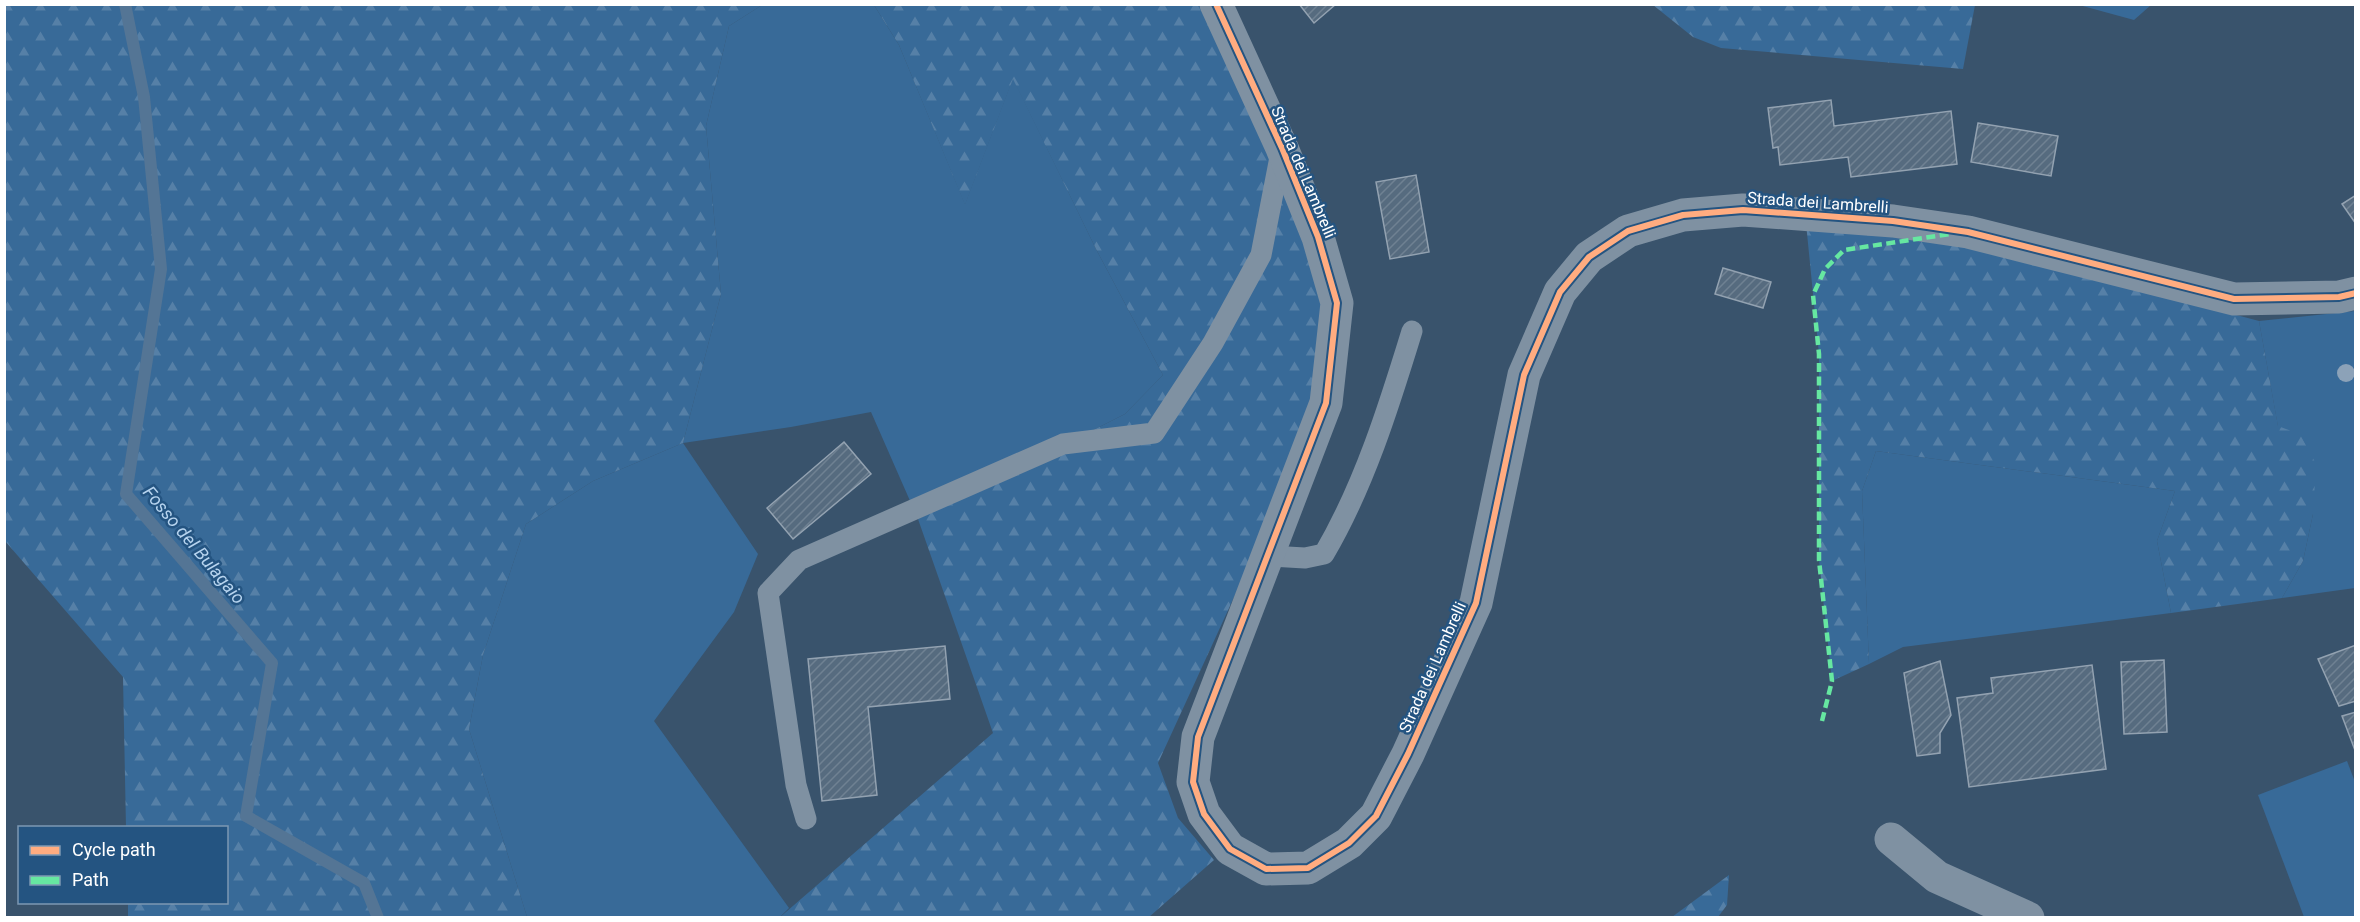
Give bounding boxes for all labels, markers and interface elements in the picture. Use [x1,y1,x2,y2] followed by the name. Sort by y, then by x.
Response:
[1267,103,1340,241] street label: Strada dei Lambrelli
[1747,188,1889,217] street label: Strada dei Lambrelli
[139,481,250,608] water label: Fosso del Bulagaio
[1395,599,1470,736] street label: Strada dei Lambrelli
[18,826,228,904] legend
[72,839,156,860] text: Cycle path
[72,869,109,890] text: Path

